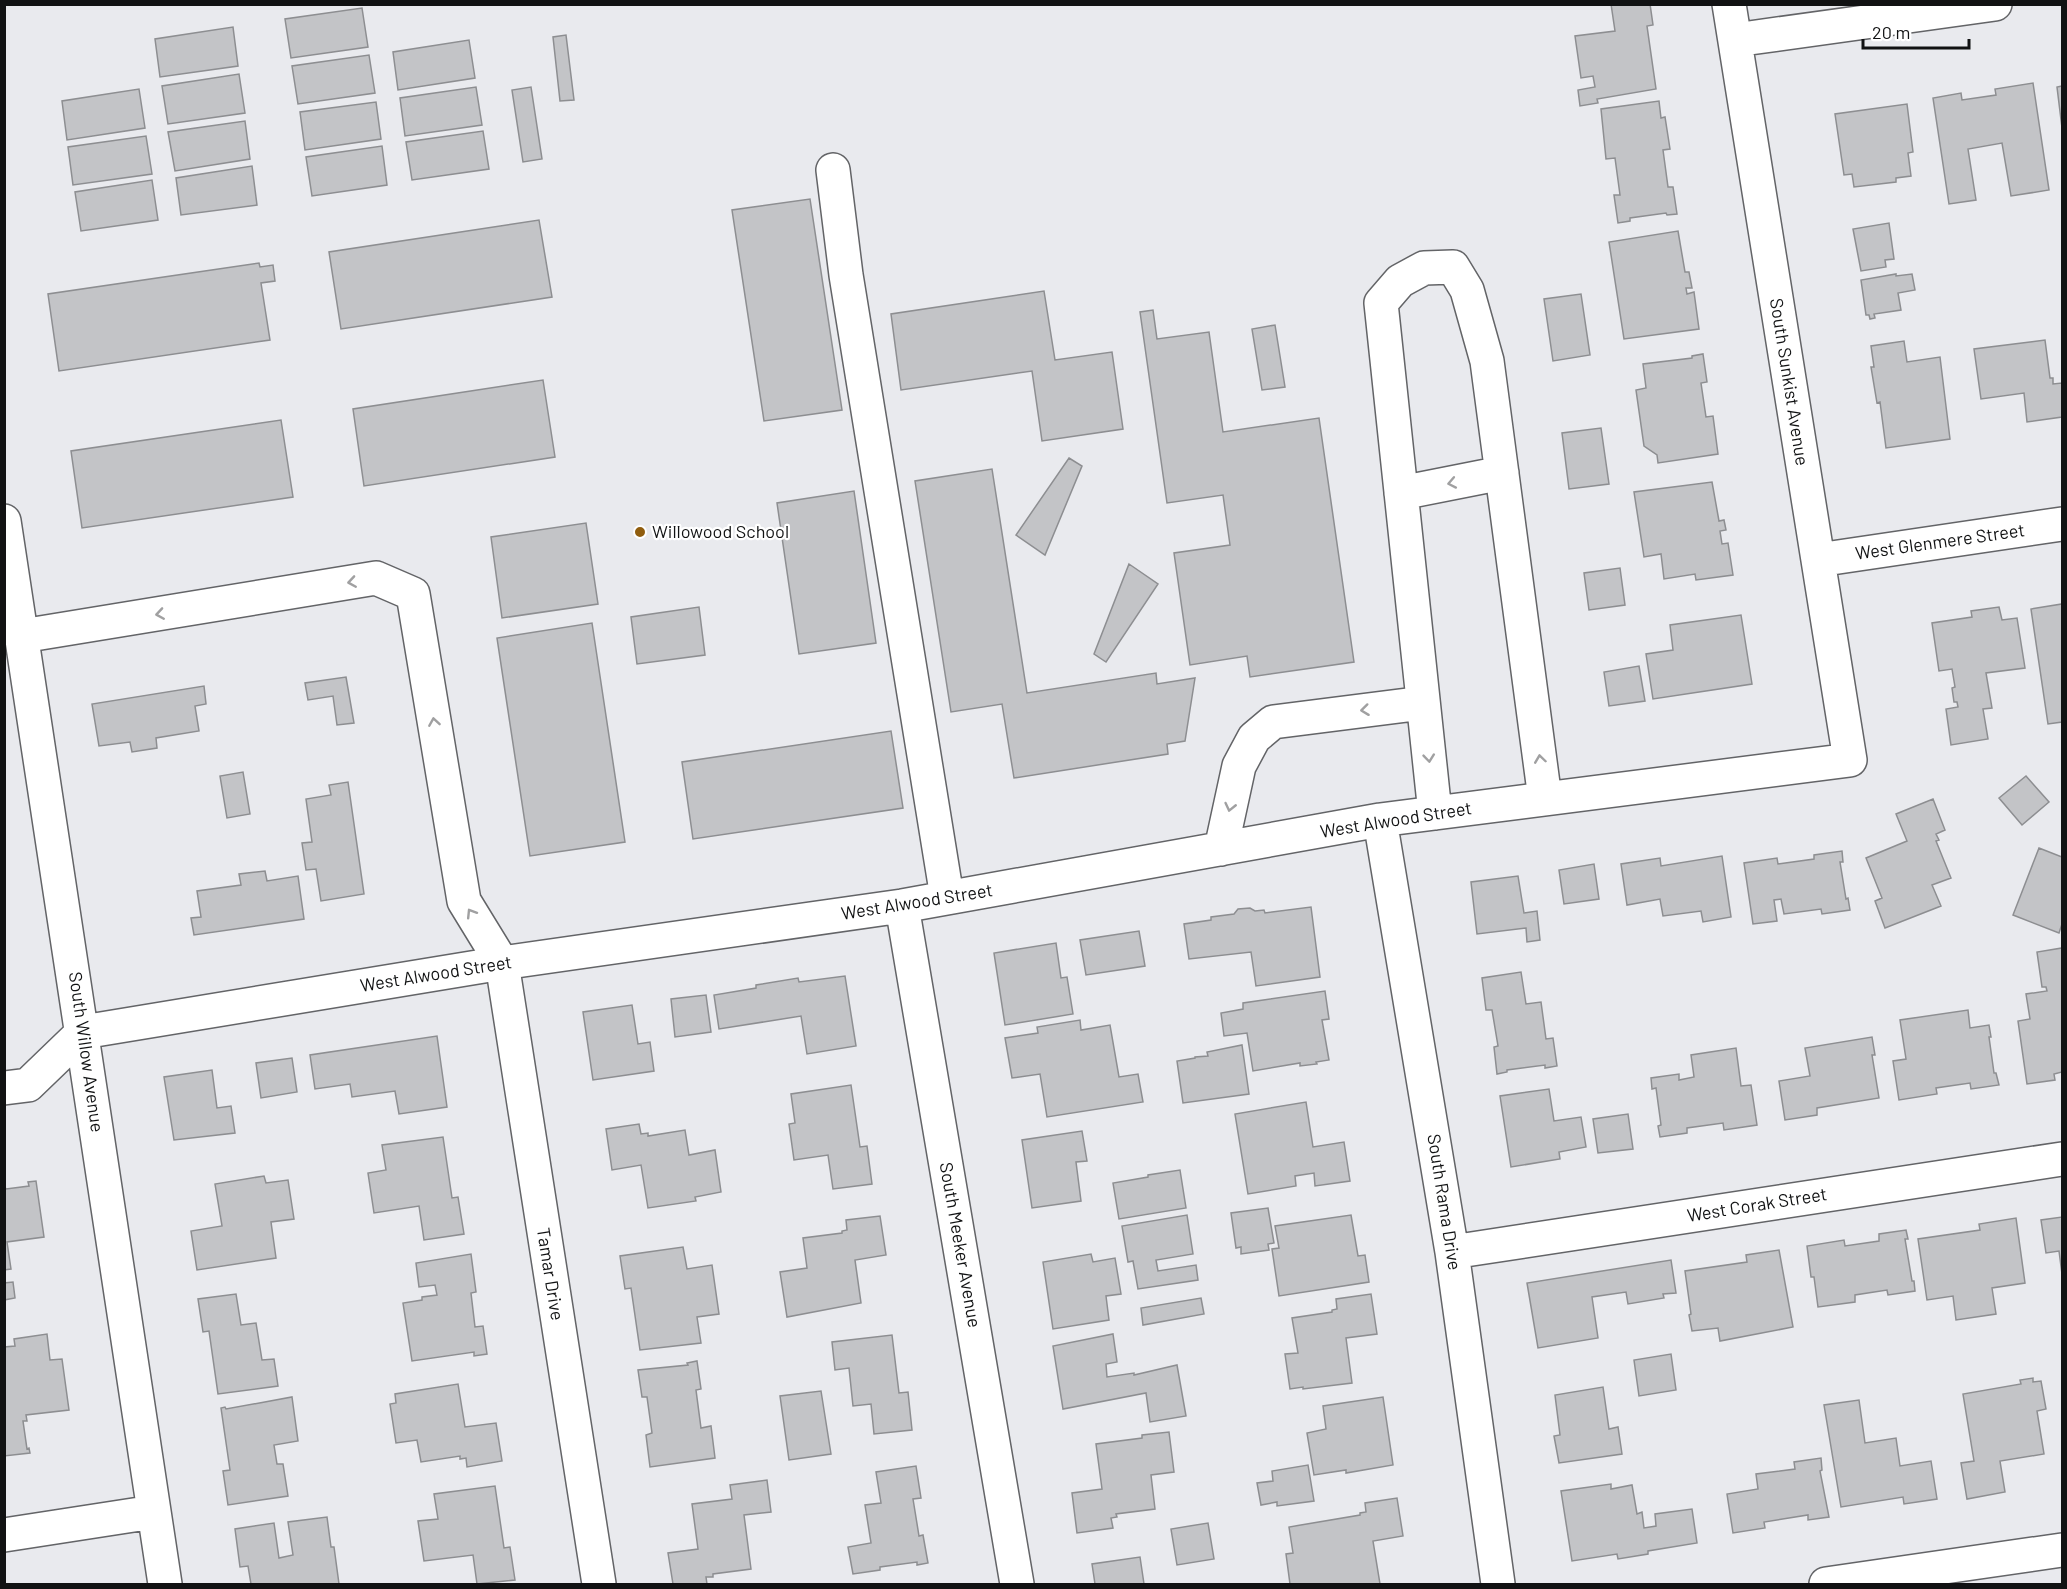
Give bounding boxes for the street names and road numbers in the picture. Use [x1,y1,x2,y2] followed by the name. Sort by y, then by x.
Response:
[1766,297,1814,467] street label: South Sunkist Avenue
[1854,518,2026,564] street label: West Glenmere Street
[1319,796,1473,842] street label: West Alwood Street
[840,878,994,924] street label: West Alwood Street
[359,950,513,996] street label: West Alwood Street
[65,970,109,1133] street label: South Willow Avenue
[1423,1132,1467,1272] street label: South Rama Drive
[936,1160,986,1329] street label: South Meeker Avenue
[1685,1182,1828,1226] street label: West Corak Street
[533,1226,569,1322] street label: Tamar Drive

